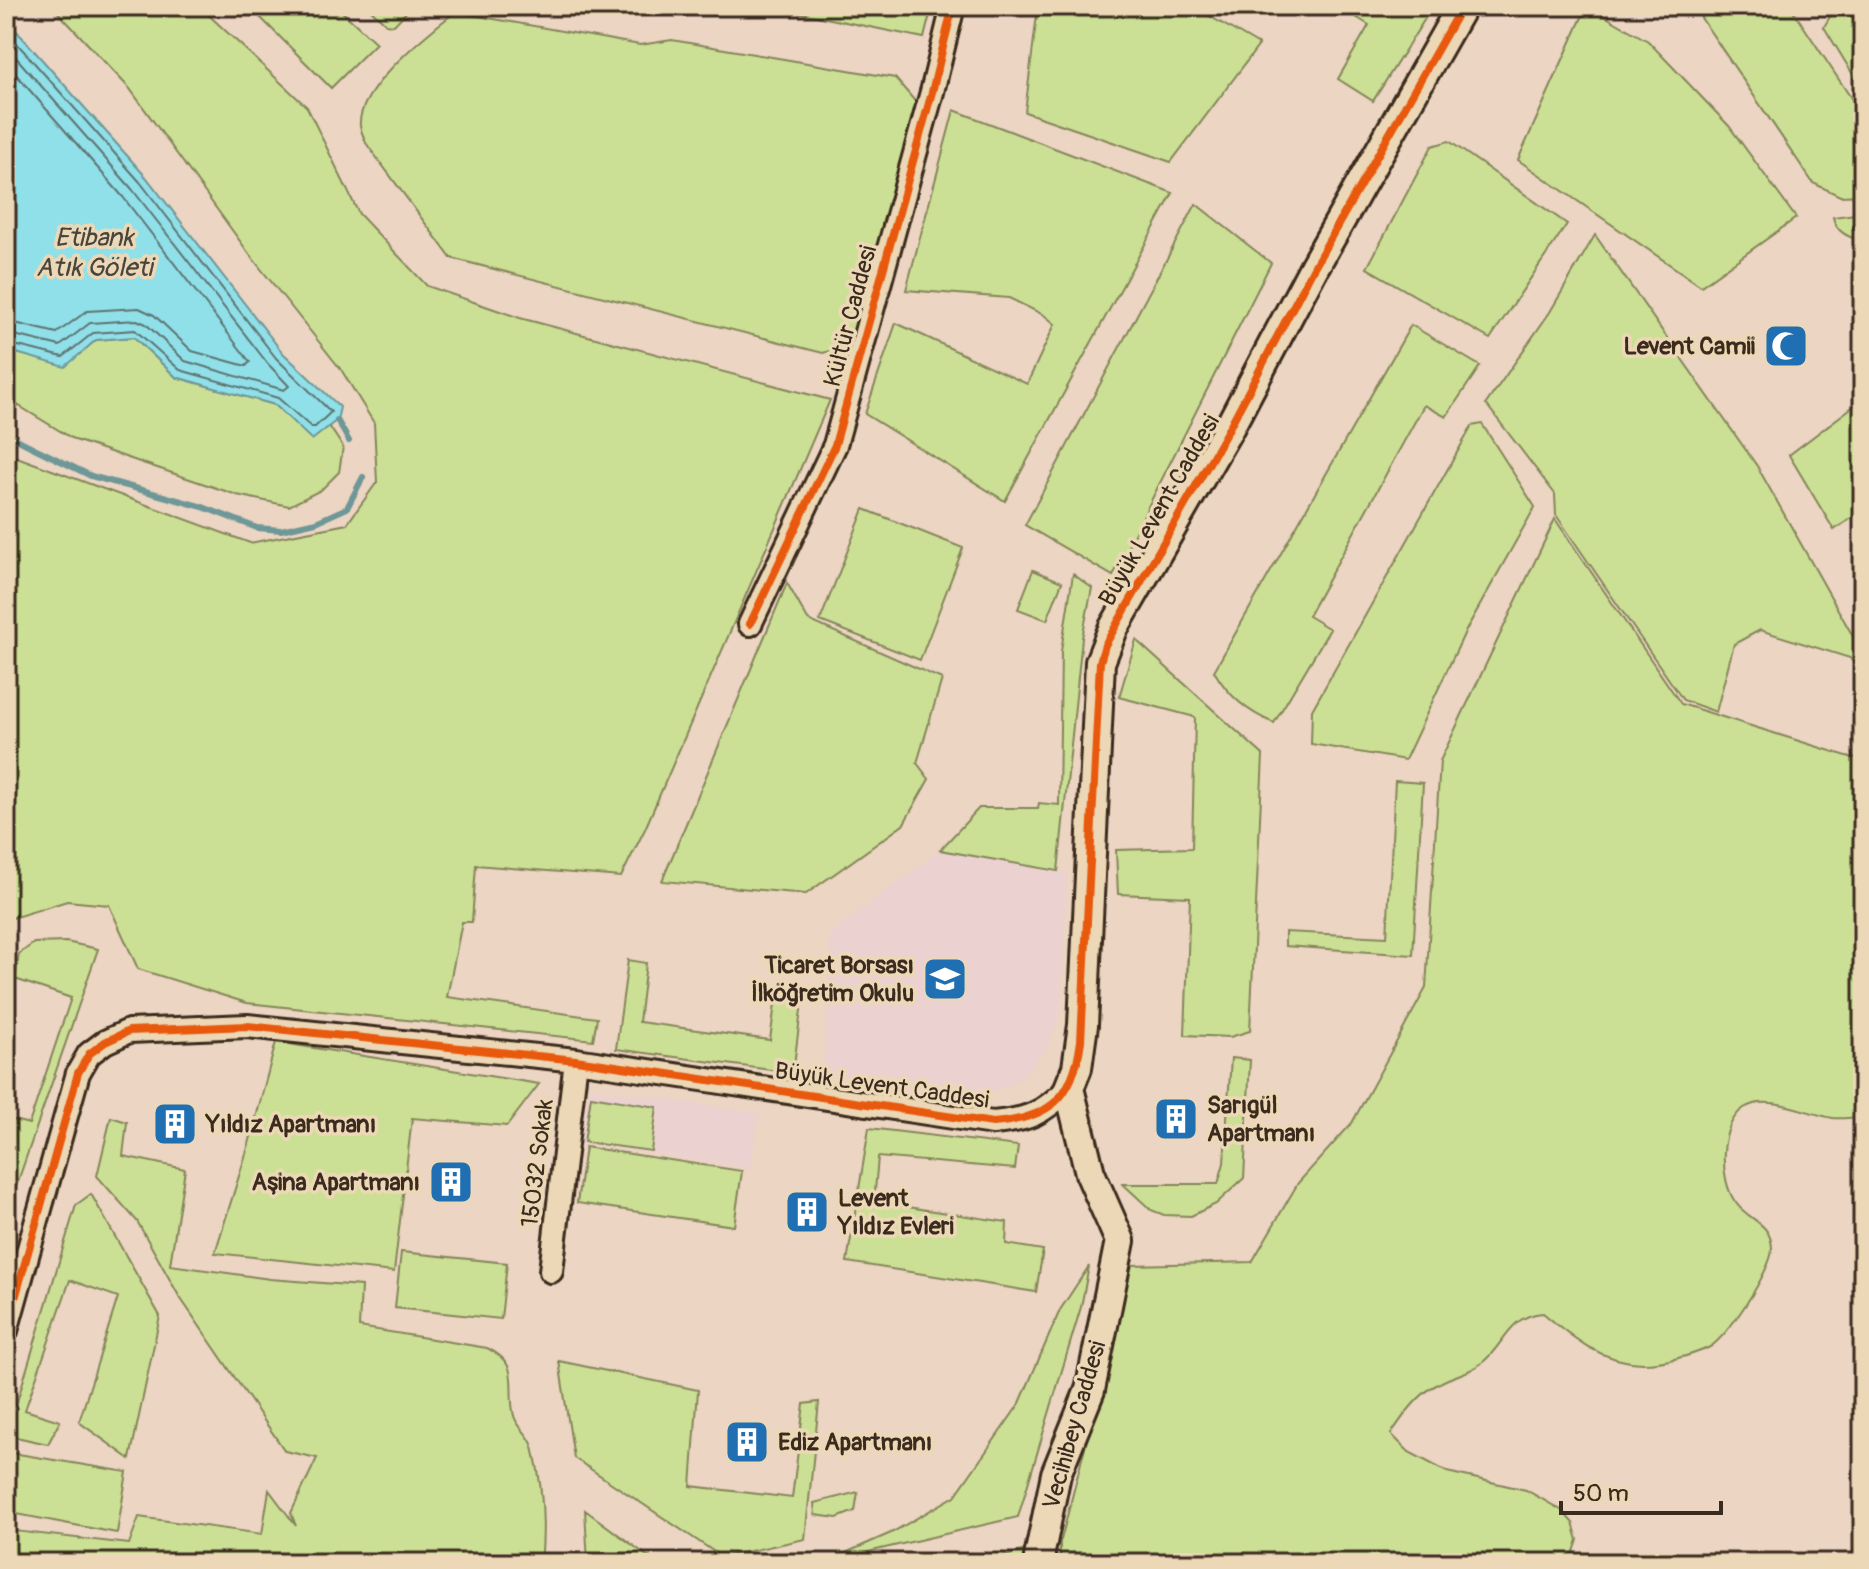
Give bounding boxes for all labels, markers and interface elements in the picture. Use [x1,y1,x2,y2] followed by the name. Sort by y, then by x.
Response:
[36,222,157,284] water label: Etibank Atık Göleti
[818,242,883,390] street label: Kültür Caddesi
[1762,322,1810,370] mosque icon: Levent Camii
[1623,332,1755,361] place label: Levent Camii
[1093,409,1226,611] street label: Büyük Levent Caddesi
[751,951,914,1008] place label: Ticaret Borsası İlköğretim Okulu
[921,955,969,1003] school or university icon: Ticaret Borsası İlköğretim Okulu
[773,1056,991,1115] street label: Büyük Levent Caddesi
[1207,1091,1315,1148] place label: Sarıgül Apartmanı
[1152,1095,1200,1143] building icon: Sarıgül Apartmanı
[515,1097,560,1229] street label: 15032 Sokak
[151,1100,199,1148] building icon: Yıldız Apartmanı
[205,1110,376,1139] place label: Yıldız Apartmanı
[427,1158,475,1206] building icon: Aşina Apartmanı
[252,1168,420,1197] place label: Aşina Apartmanı
[837,1184,954,1241] place label: Levent Yıldız Evleri
[783,1188,831,1236] building icon: Levent Yıldız Evleri
[1037,1337,1112,1513] street label: Vecihibey Caddesi
[723,1418,771,1466] building icon: Ediz Apartmanı
[778,1428,932,1457] place label: Ediz Apartmanı
[1561,1465,1721,1515] scale bar
[1573,1479,1629,1508] text: 50 m

